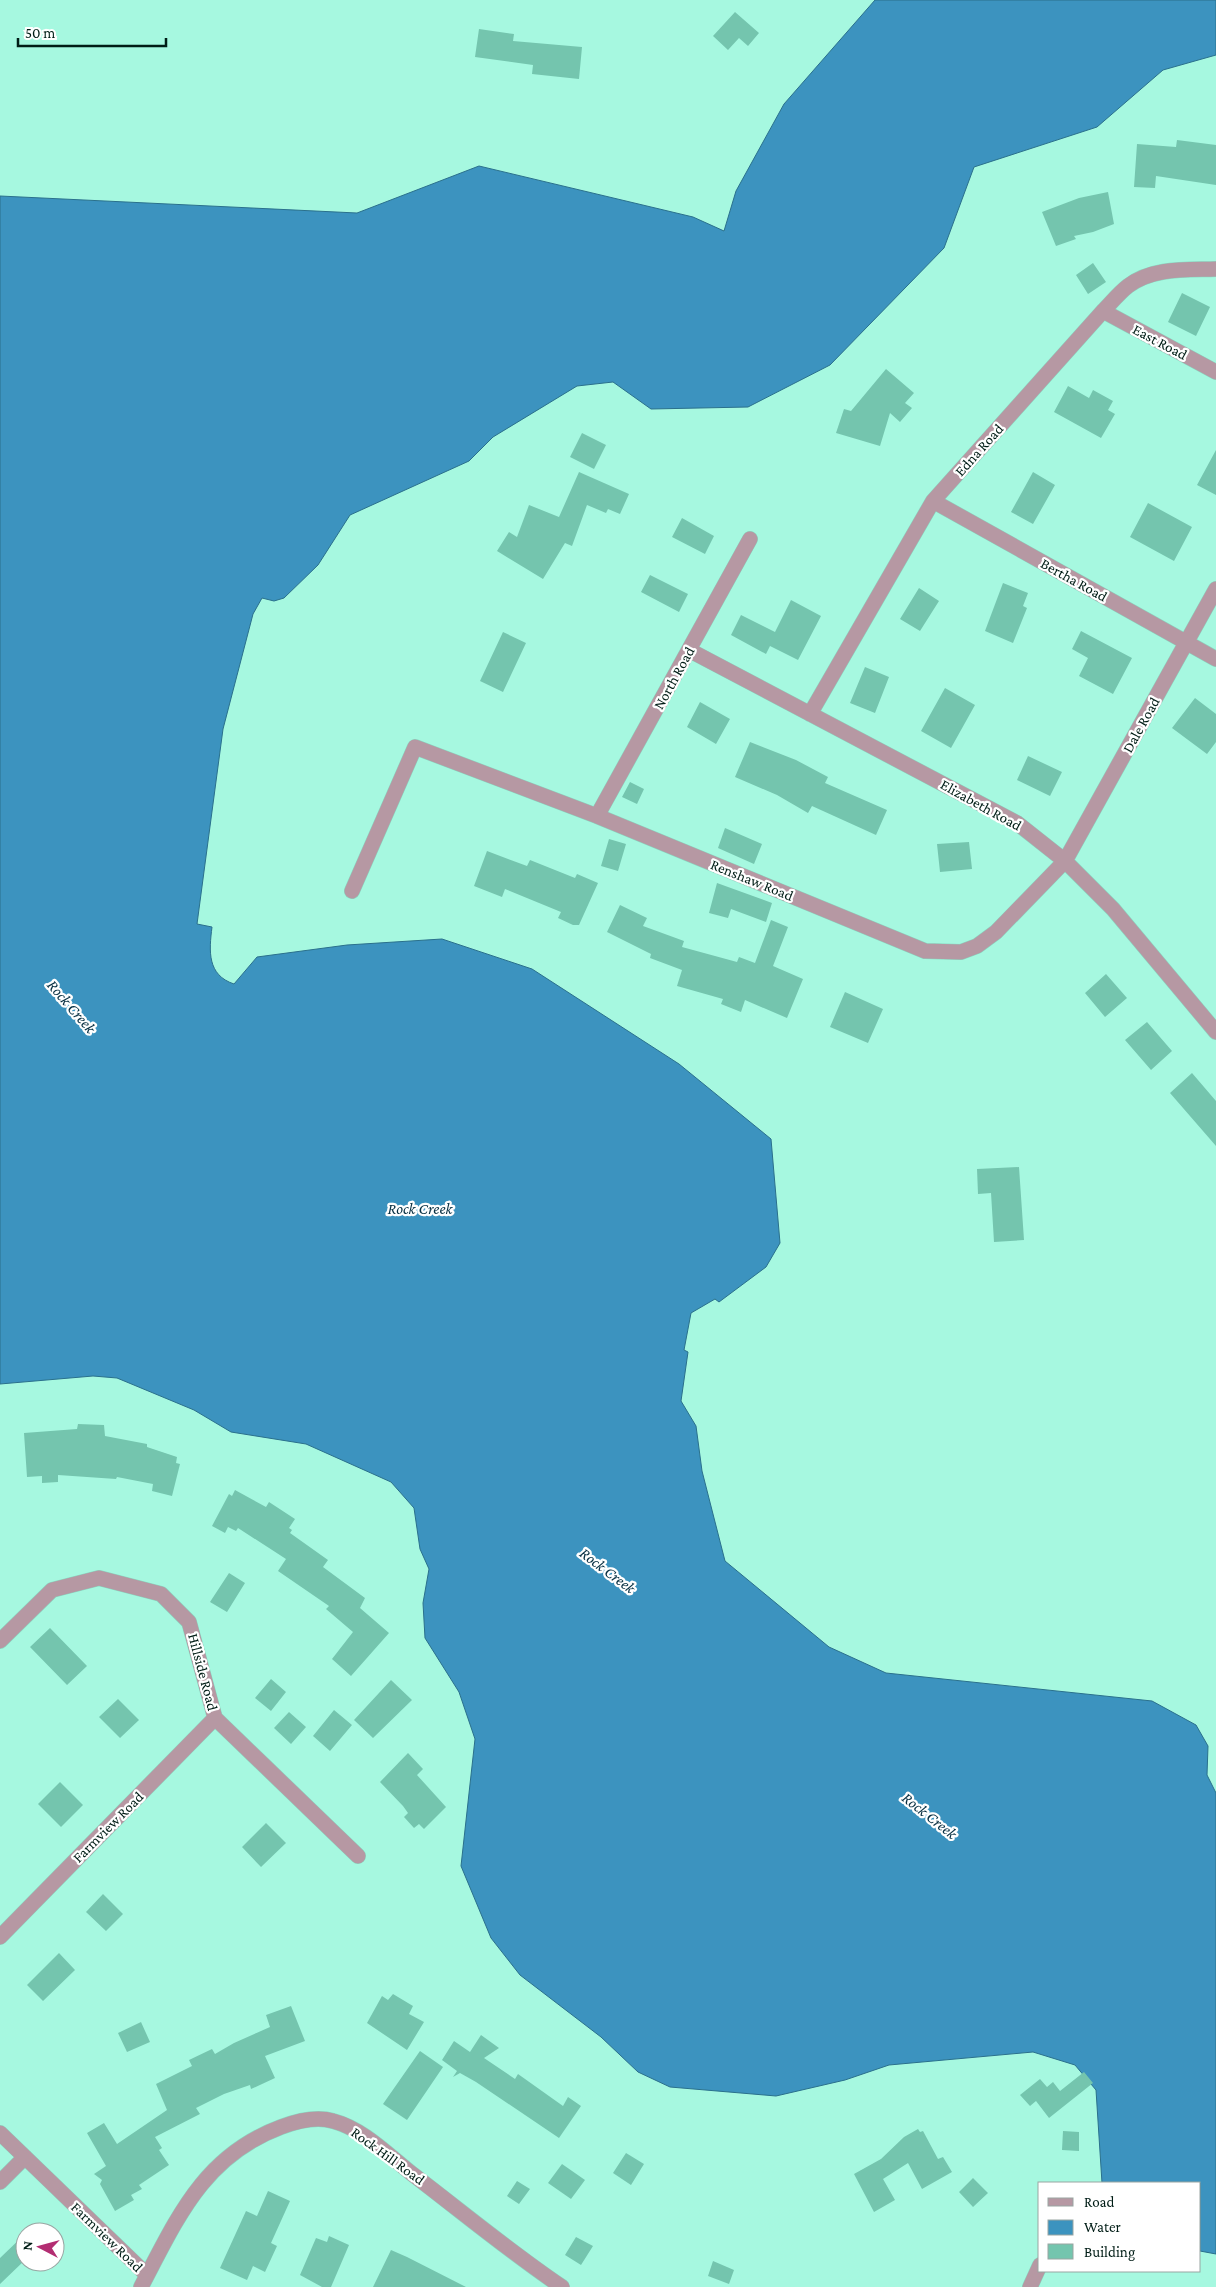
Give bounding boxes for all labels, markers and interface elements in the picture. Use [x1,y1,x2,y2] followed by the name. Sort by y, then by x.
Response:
[18,15,165,47] scale bar
[25,25,55,41] text: 50 m
[1130,321,1190,363] street label: East Road
[952,421,1007,479] street label: Edna Road
[1038,555,1110,605] street label: Bertha Road
[650,644,698,712] street label: North Road
[1119,694,1163,755] street label: Dale Road
[938,776,1024,834] street label: Elizabeth Road
[708,856,796,904] street label: Renshaw Road
[44,976,100,1037] water label: Rock Creek
[388,1200,453,1217] water label: Rock Creek
[577,1544,640,1597] water label: Rock Creek
[185,1632,221,1712] street label: Hillside Road
[69,1788,147,1866] street label: Farmview Road
[899,1789,961,1843] water label: Rock Creek
[348,2124,428,2188] street label: Rock Hill Road
[1038,2182,1201,2272] legend
[1084,2194,1115,2210] text: Road
[68,2199,146,2275] street label: Farmview Road
[1084,2219,1121,2235] text: Water
[15,2222,65,2272] north arrow
[19,2240,36,2251] text: N
[1084,2244,1135,2261] text: Building

